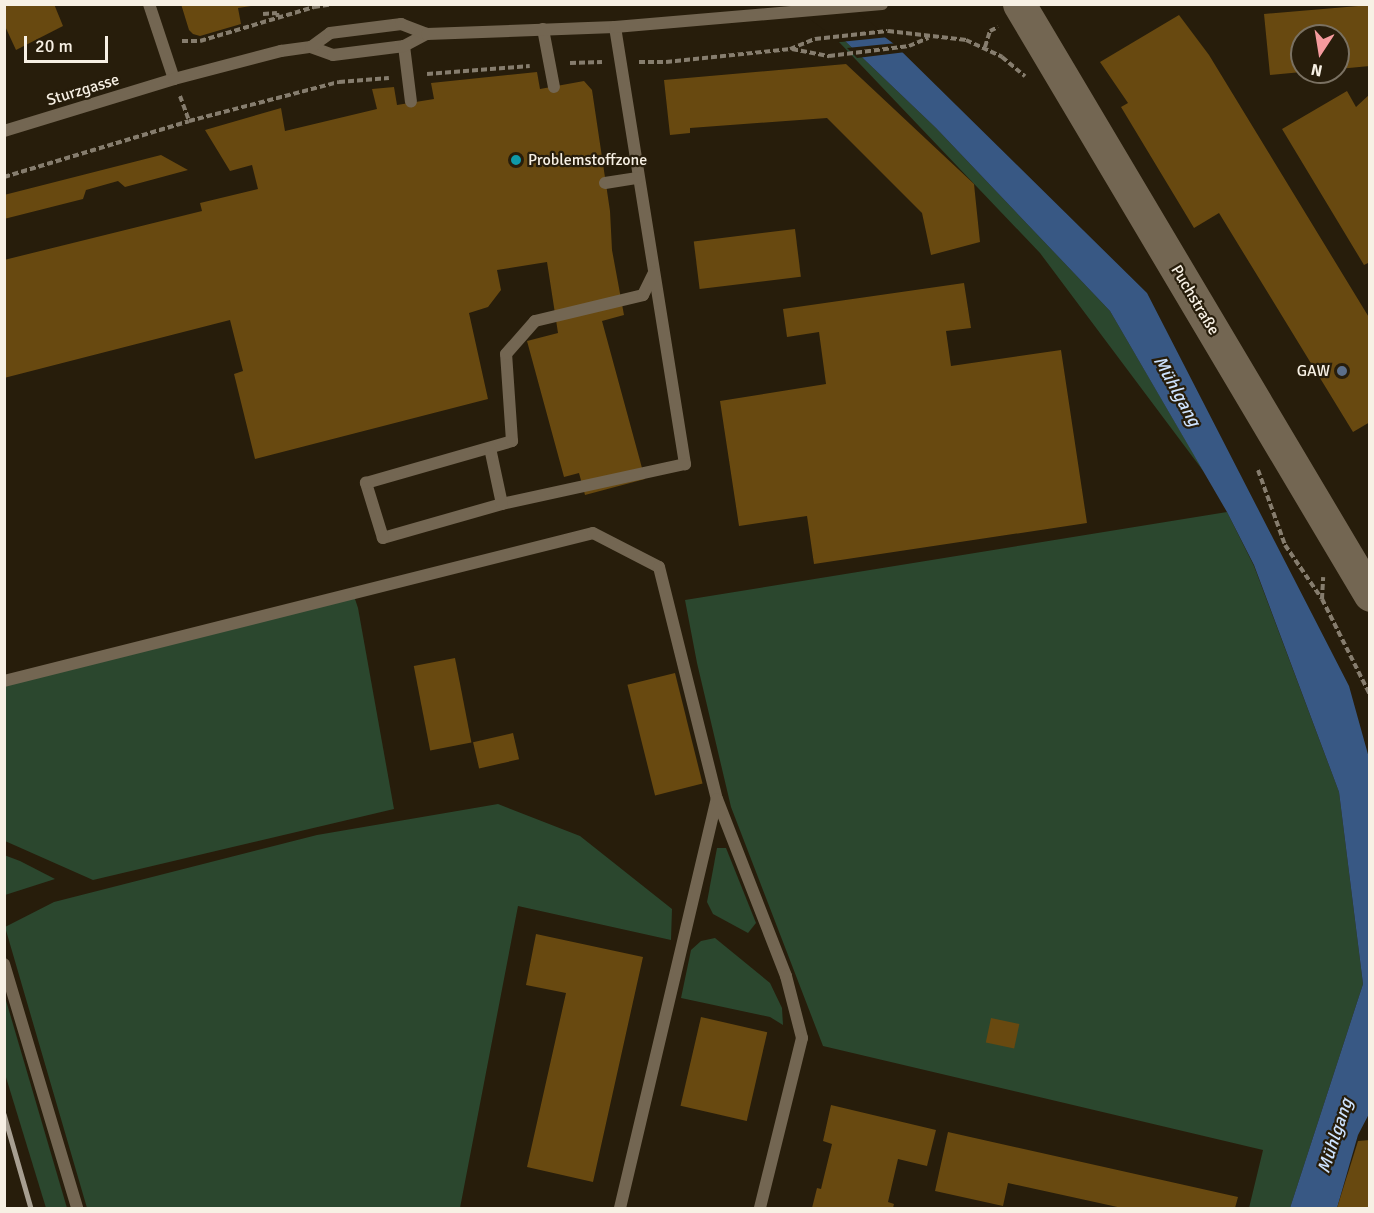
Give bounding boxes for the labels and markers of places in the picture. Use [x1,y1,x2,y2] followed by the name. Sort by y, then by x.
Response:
[528,150,647,170] place label: Problemstoffzone
[509,153,523,167] marker: Problemstoffzone
[1297,361,1330,381] place label: GAW
[1335,364,1349,378] marker: GAW

